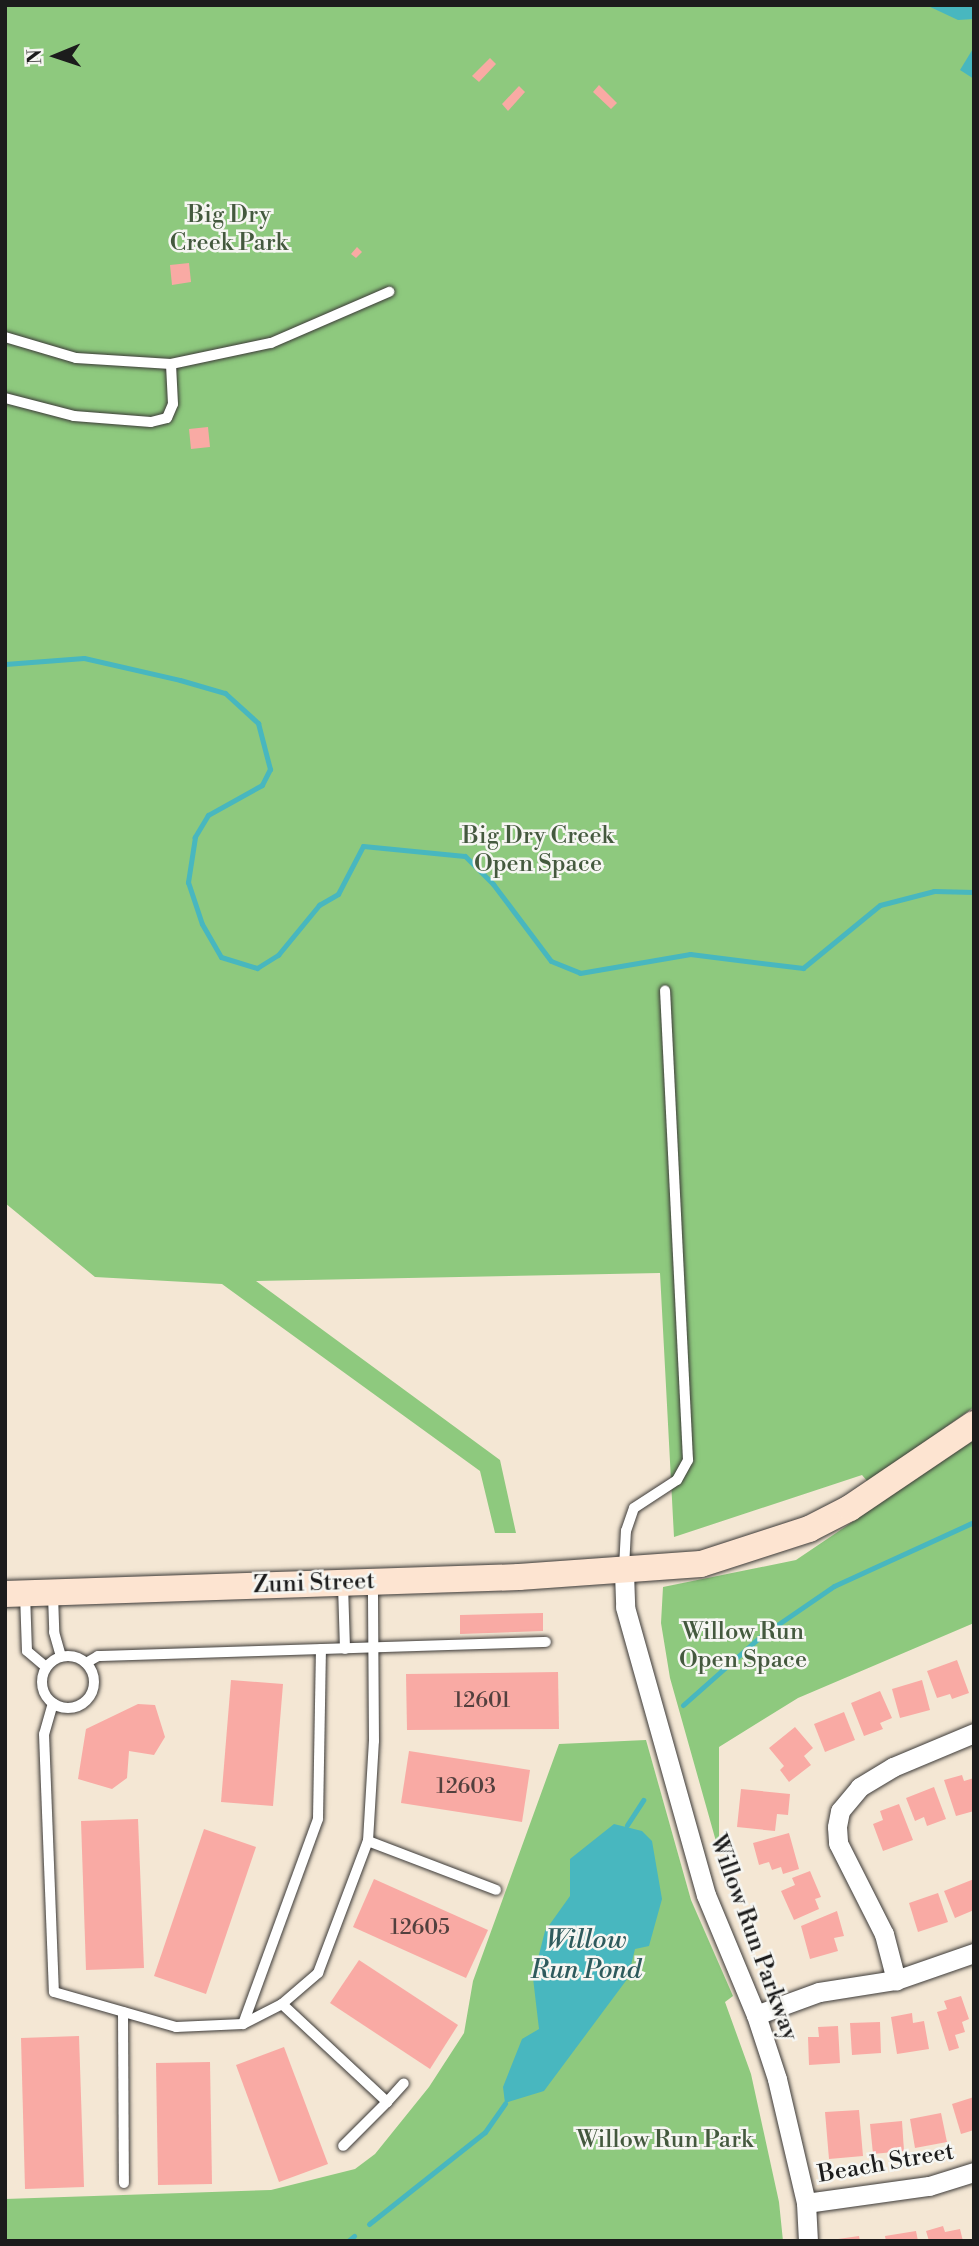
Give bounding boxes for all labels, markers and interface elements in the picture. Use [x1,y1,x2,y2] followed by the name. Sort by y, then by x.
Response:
[21,21,91,91] north arrow
[23,49,47,65] text: N
[170,202,288,258] park label: Big Dry Creek Park
[462,823,614,879] park label: Big Dry Creek Open Space
[253,1567,375,1601] street label: Zuni Street
[679,1619,807,1675] park label: Willow Run Open Space
[454,1688,510,1714] house number: 12601
[436,1774,496,1800] house number: 12603
[702,1831,804,2045] street label: Willow Run Parkway
[390,1915,450,1941] house number: 12605
[531,1925,641,1986] water label: Willow Run Pond
[577,2127,753,2155] park label: Willow Run Park
[816,2138,956,2190] street label: Beach Street

